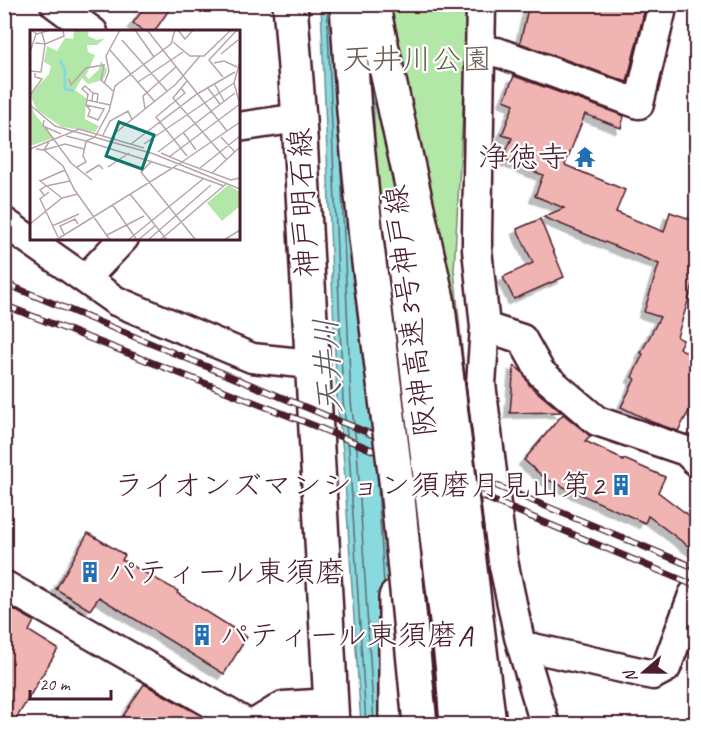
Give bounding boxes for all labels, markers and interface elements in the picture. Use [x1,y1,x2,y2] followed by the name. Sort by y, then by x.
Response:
[30,30,240,240] inset map
[342,40,492,78] park label: 天井川公園
[280,127,326,279] street label: 神戸明石線
[478,138,568,176] place label: 浄徳寺
[573,145,597,169] temple icon: 浄徳寺
[376,183,444,439] street label: 阪神高速3号神戸線
[305,317,351,415] water label: 天井川
[114,466,606,504] place label: ライオンズマンション須磨月見山第2
[609,473,633,497] building icon: ライオンズマンション須磨月見山第2
[107,553,345,591] place label: パティール東須磨
[78,560,102,584] building icon: パティール東須磨
[219,616,474,654] place label: パティール東須磨A
[190,623,214,647] building icon: パティール東須磨A
[614,642,674,702] north arrow
[30,663,111,701] scale bar
[619,666,642,685] text: N
[39,673,72,695] text: 20 m

